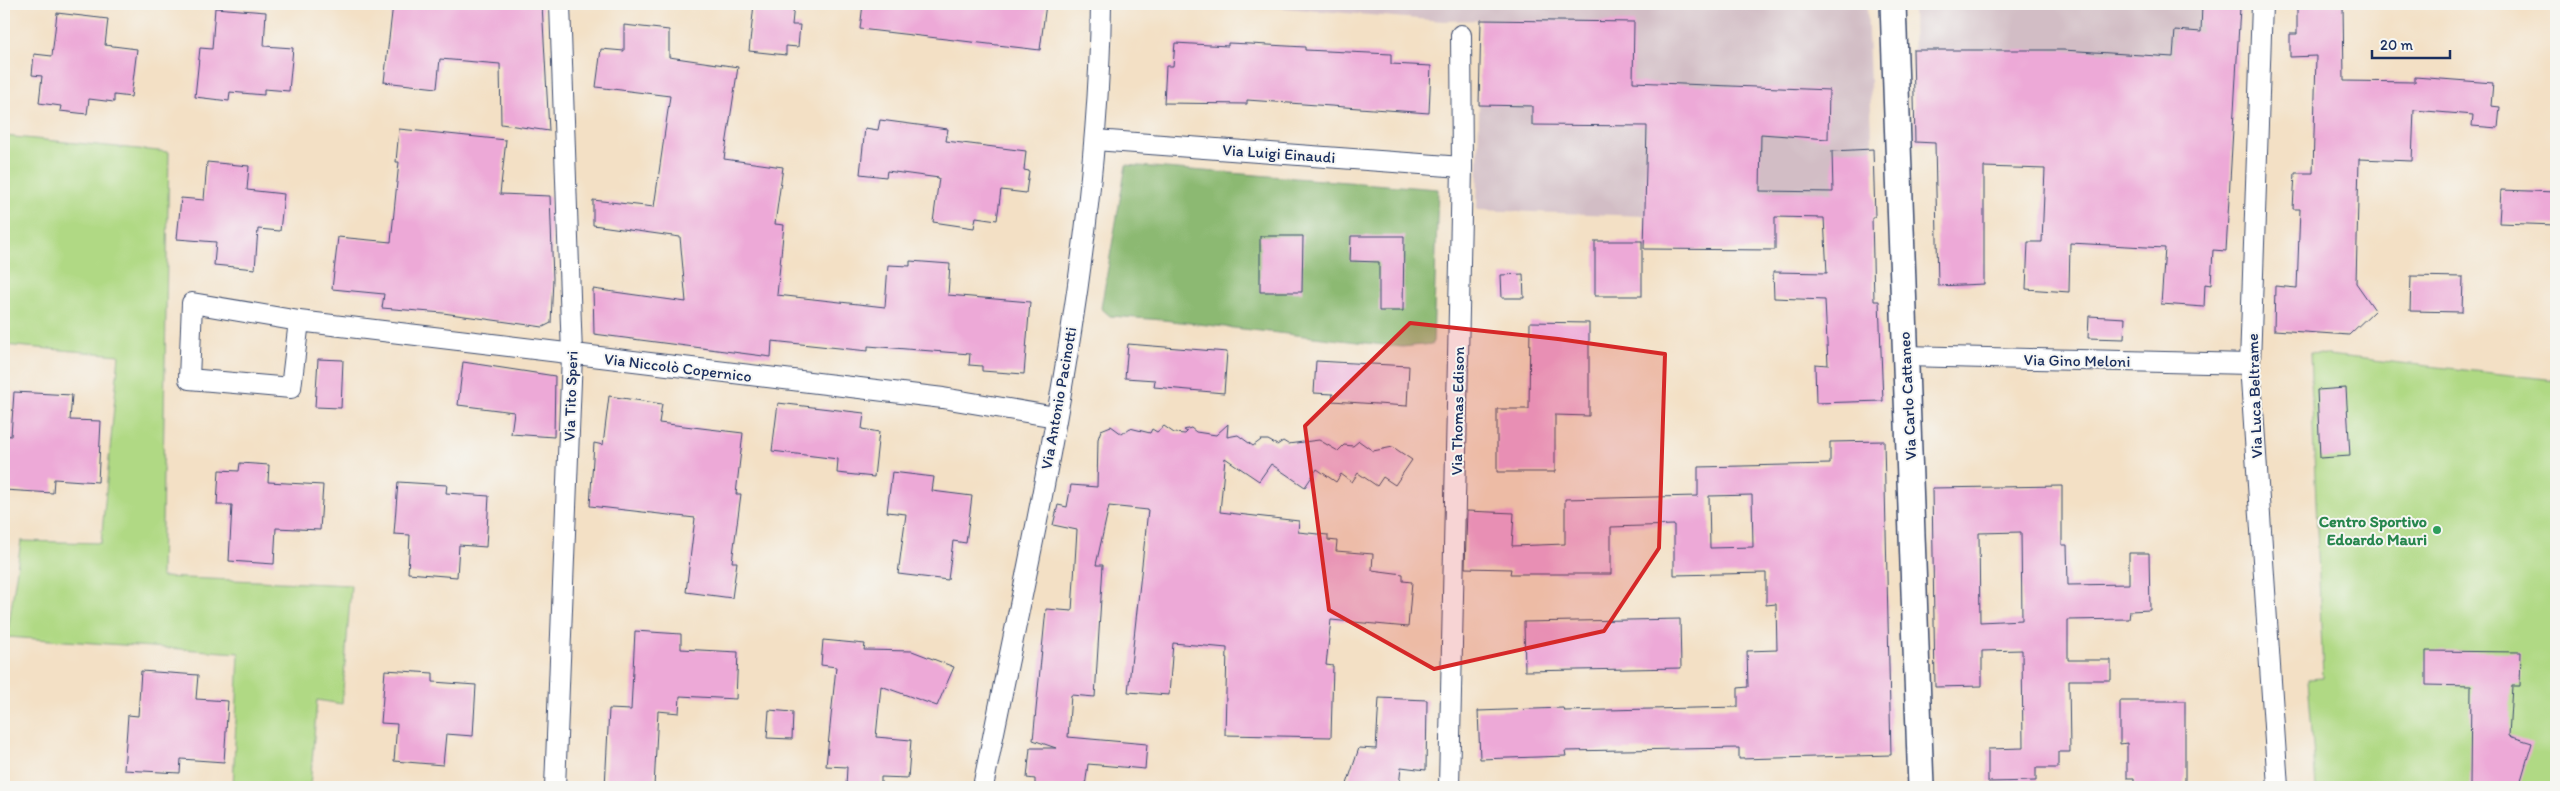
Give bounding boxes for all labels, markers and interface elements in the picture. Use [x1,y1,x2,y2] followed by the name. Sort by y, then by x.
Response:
[2372,28,2450,60] scale bar
[2380,36,2414,54] text: 20 m
[1222,140,1336,167] street label: Via Luigi Einaudi
[1037,325,1080,471] street label: Via Antonio Pacinotti
[1895,331,1920,461] street label: Via Carlo Cattaneo
[2243,333,2266,459] street label: Via Luca Beltrame
[1447,346,1468,476] street label: Via Thomas Edison
[603,349,753,386] street label: Via Niccolò Copernico
[559,350,582,442] street label: Via Tito Speri
[2023,350,2131,371] street label: Via Gino Meloni
[2319,512,2427,549] place label: Centro Sportivo Edoardo Mauri
[2431,524,2443,536] marker: Centro Sportivo Edoardo Mauri

